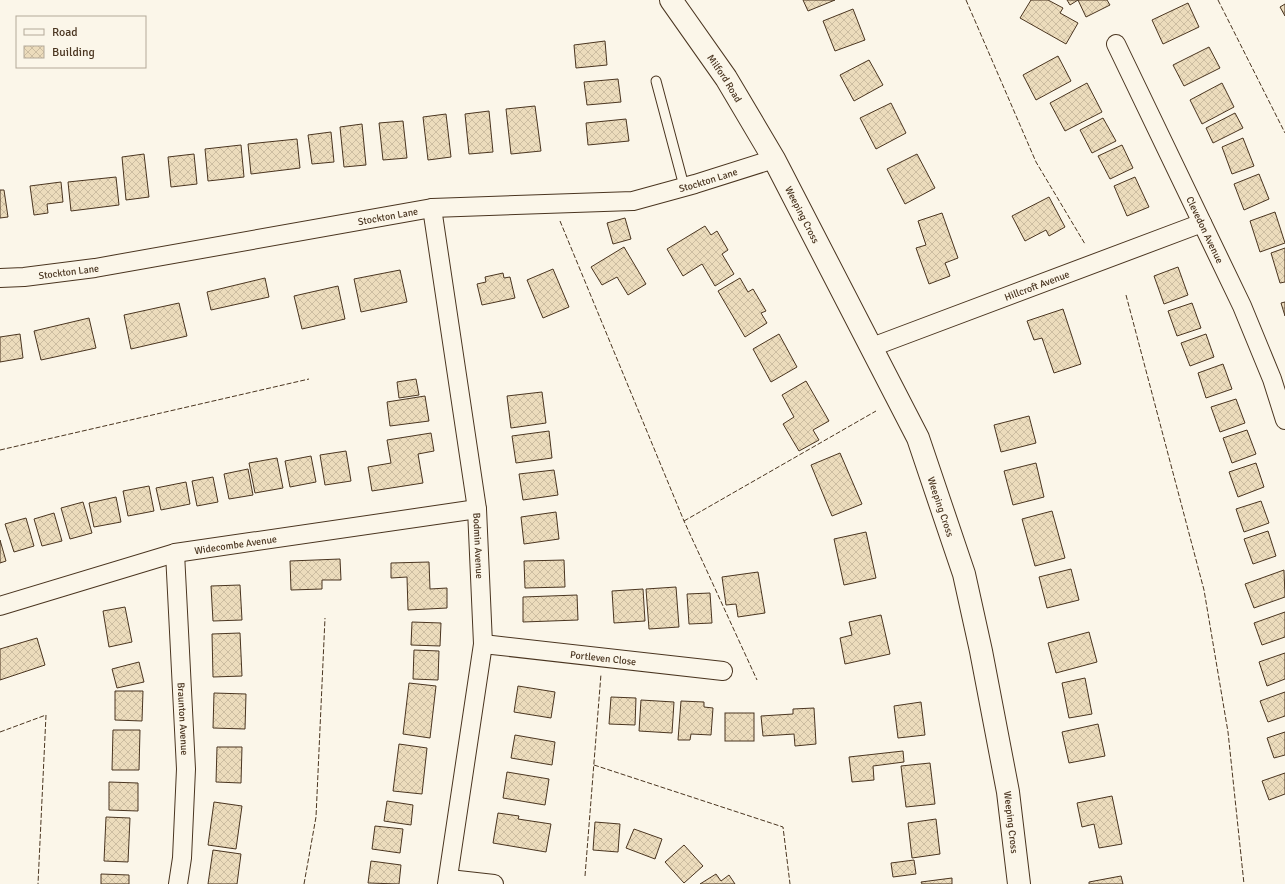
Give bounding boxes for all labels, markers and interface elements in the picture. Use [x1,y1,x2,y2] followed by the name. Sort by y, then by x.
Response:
[16,16,146,68] legend
[52,25,78,40] text: Road
[52,45,95,60] text: Building
[704,52,744,105] street label: Milford Road
[678,166,739,195] street label: Stockton Lane
[782,184,822,246] street label: Weeping Cross
[1183,195,1226,265] street label: Clevedon Avenue
[357,206,419,228] street label: Stockton Lane
[38,262,100,282] street label: Stockton Lane
[1003,268,1071,304] street label: Hillcroft Avenue
[925,475,956,539] street label: Weeping Cross
[470,512,485,579] street label: Bodmin Avenue
[194,533,278,557] street label: Widecombe Avenue
[569,649,637,668] street label: Portleven Close
[175,682,190,756] street label: Braunton Avenue
[1001,791,1020,855] street label: Weeping Cross

